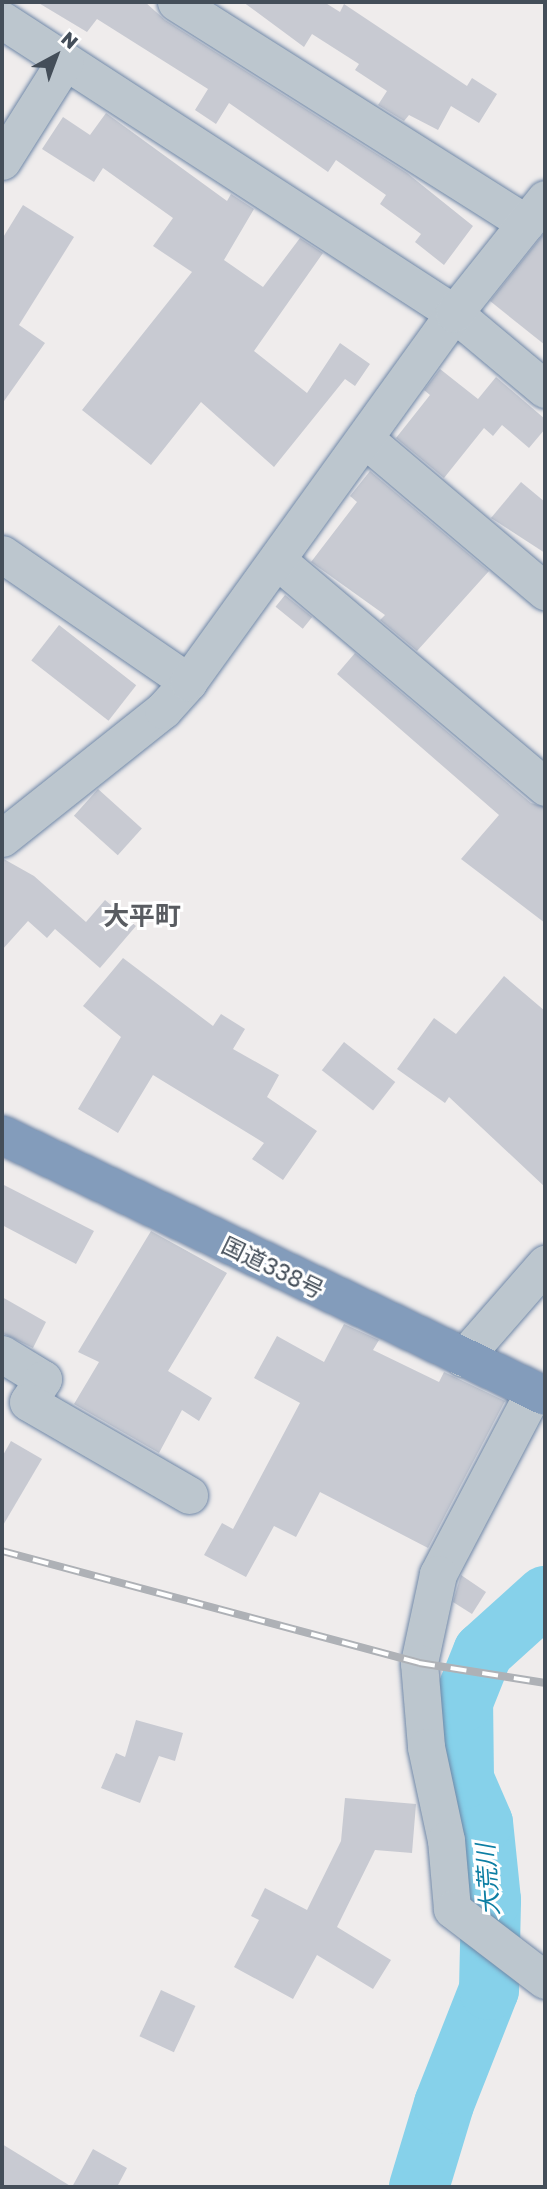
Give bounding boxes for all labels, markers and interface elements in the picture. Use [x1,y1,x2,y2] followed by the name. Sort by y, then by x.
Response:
[21,21,91,91] north arrow
[57,26,83,53] text: N
[103,900,181,932] district label: 大平町
[218,1230,328,1304] street label: 国道338号
[470,1843,504,1917] water label: 大荒川

